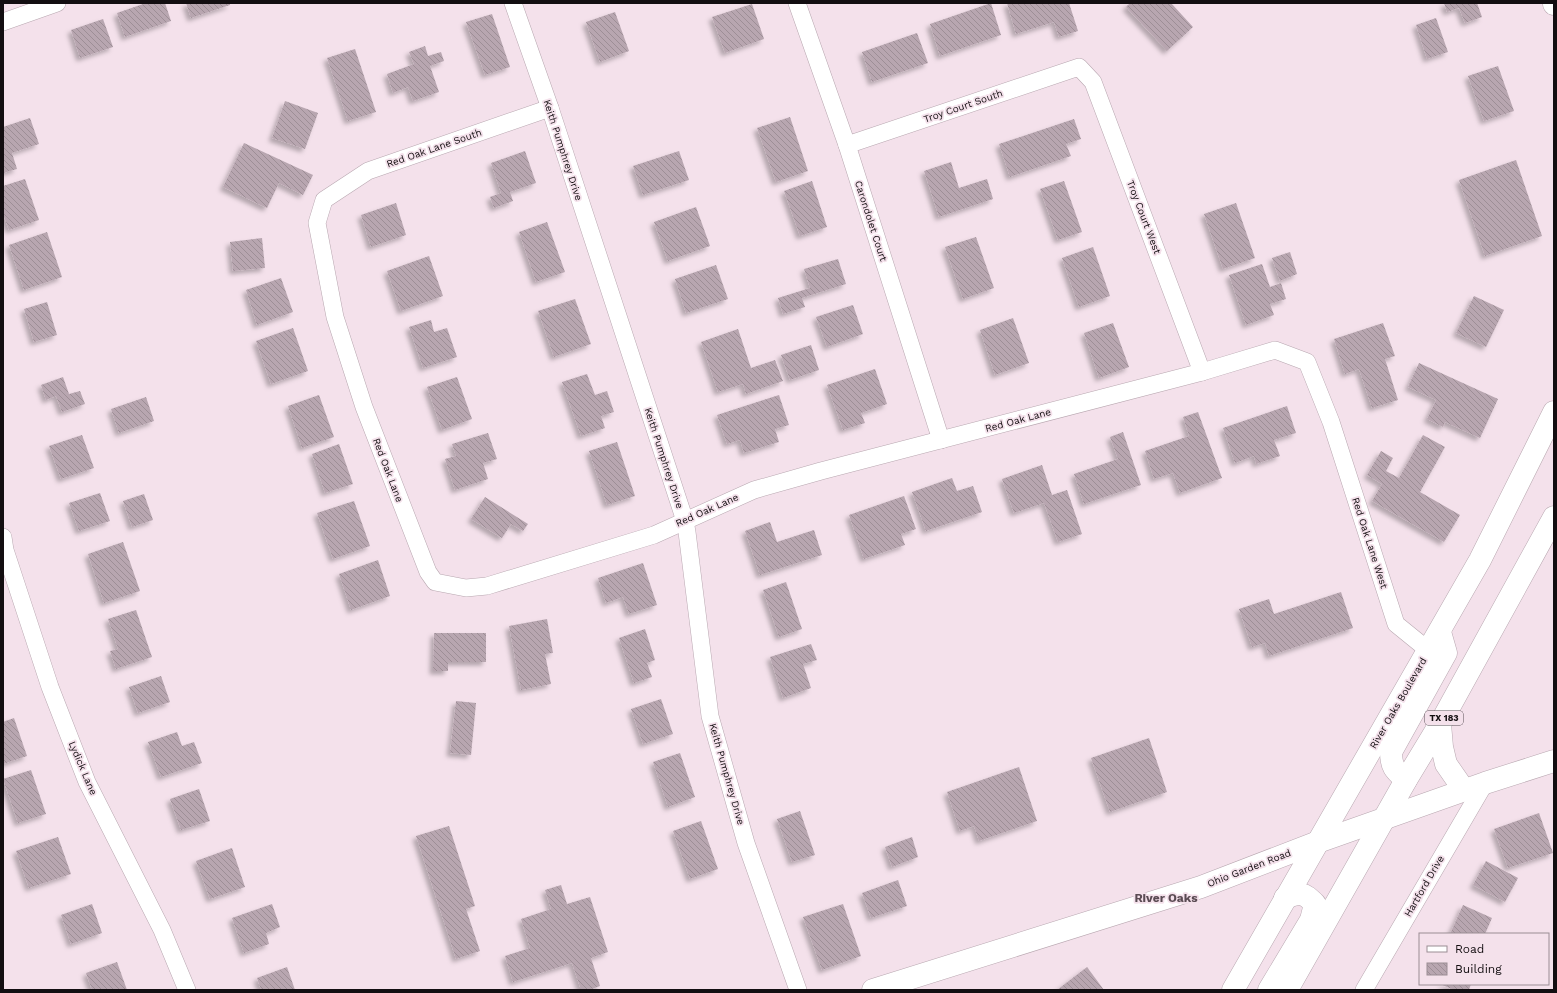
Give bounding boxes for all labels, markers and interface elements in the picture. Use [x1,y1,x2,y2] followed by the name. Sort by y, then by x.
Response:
[922,87,1004,125] street label: Troy Court South
[542,98,585,202] street label: Keith Pumphrey Drive
[385,127,483,169] street label: Red Oak Lane South
[853,179,889,263] street label: Carondolet Court
[1125,179,1163,256] street label: Troy Court West
[643,406,686,510] street label: Keith Pumphrey Drive
[984,406,1052,434] street label: Red Oak Lane
[371,437,405,504] street label: Red Oak Lane
[674,491,740,529] street label: Red Oak Lane
[1350,496,1390,591] street label: Red Oak Lane West
[1367,656,1429,750] street label: River Oaks Boulevard
[1425,711,1463,725] road number: TX 183
[707,722,747,826] street label: Keith Pumphrey Drive
[67,740,99,797] street label: Lydick Lane
[1206,847,1292,889] street label: Ohio Garden Road
[1402,853,1446,919] street label: Hartford Drive
[1134,891,1198,905] district label: River Oaks
[1419,933,1549,985] legend
[1455,942,1484,956] text: Road
[1455,962,1502,976] text: Building

